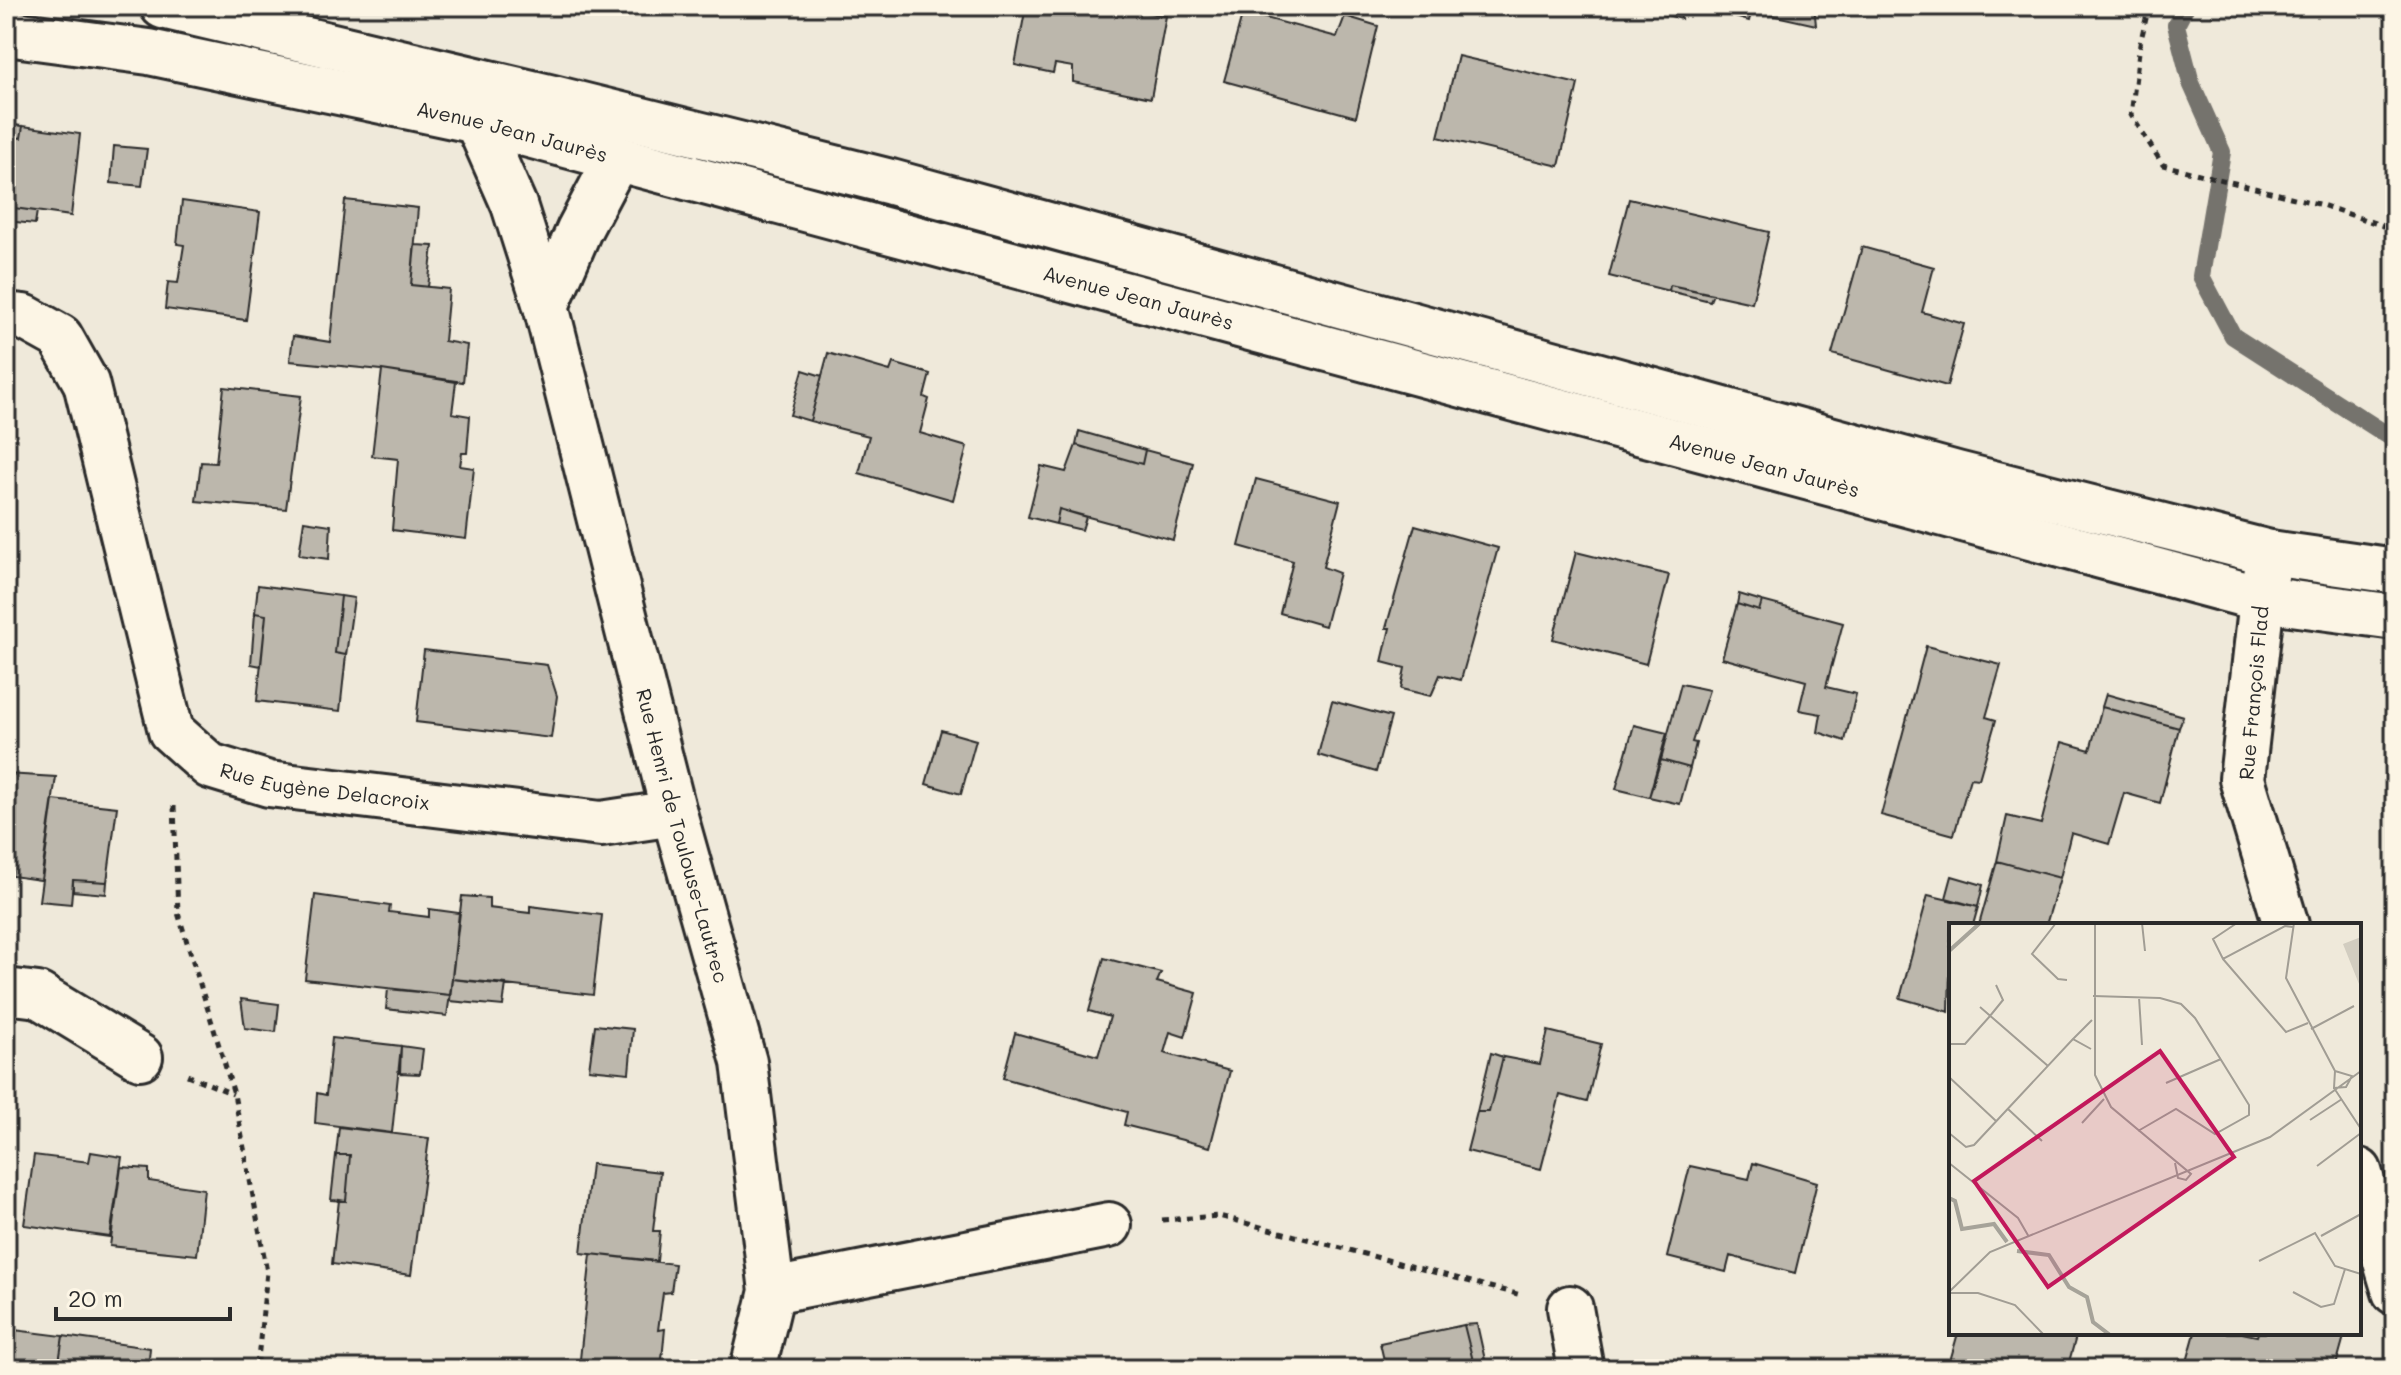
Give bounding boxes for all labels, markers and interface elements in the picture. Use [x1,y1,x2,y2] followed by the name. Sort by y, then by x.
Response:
[414,95,611,167] street label: Avenue Jean Jaurès
[1041,259,1237,335] street label: Avenue Jean Jaurès
[1666,427,1862,503] street label: Avenue Jean Jaurès
[2232,605,2274,781] street label: Rue François Flad
[631,686,735,986] street label: Rue Henri de Toulouse-Lautrec
[217,756,431,815] street label: Rue Eugène Delacroix
[1949,923,2361,1335] inset map
[56,1271,230,1321] scale bar
[68,1282,123,1313] text: 20 m

